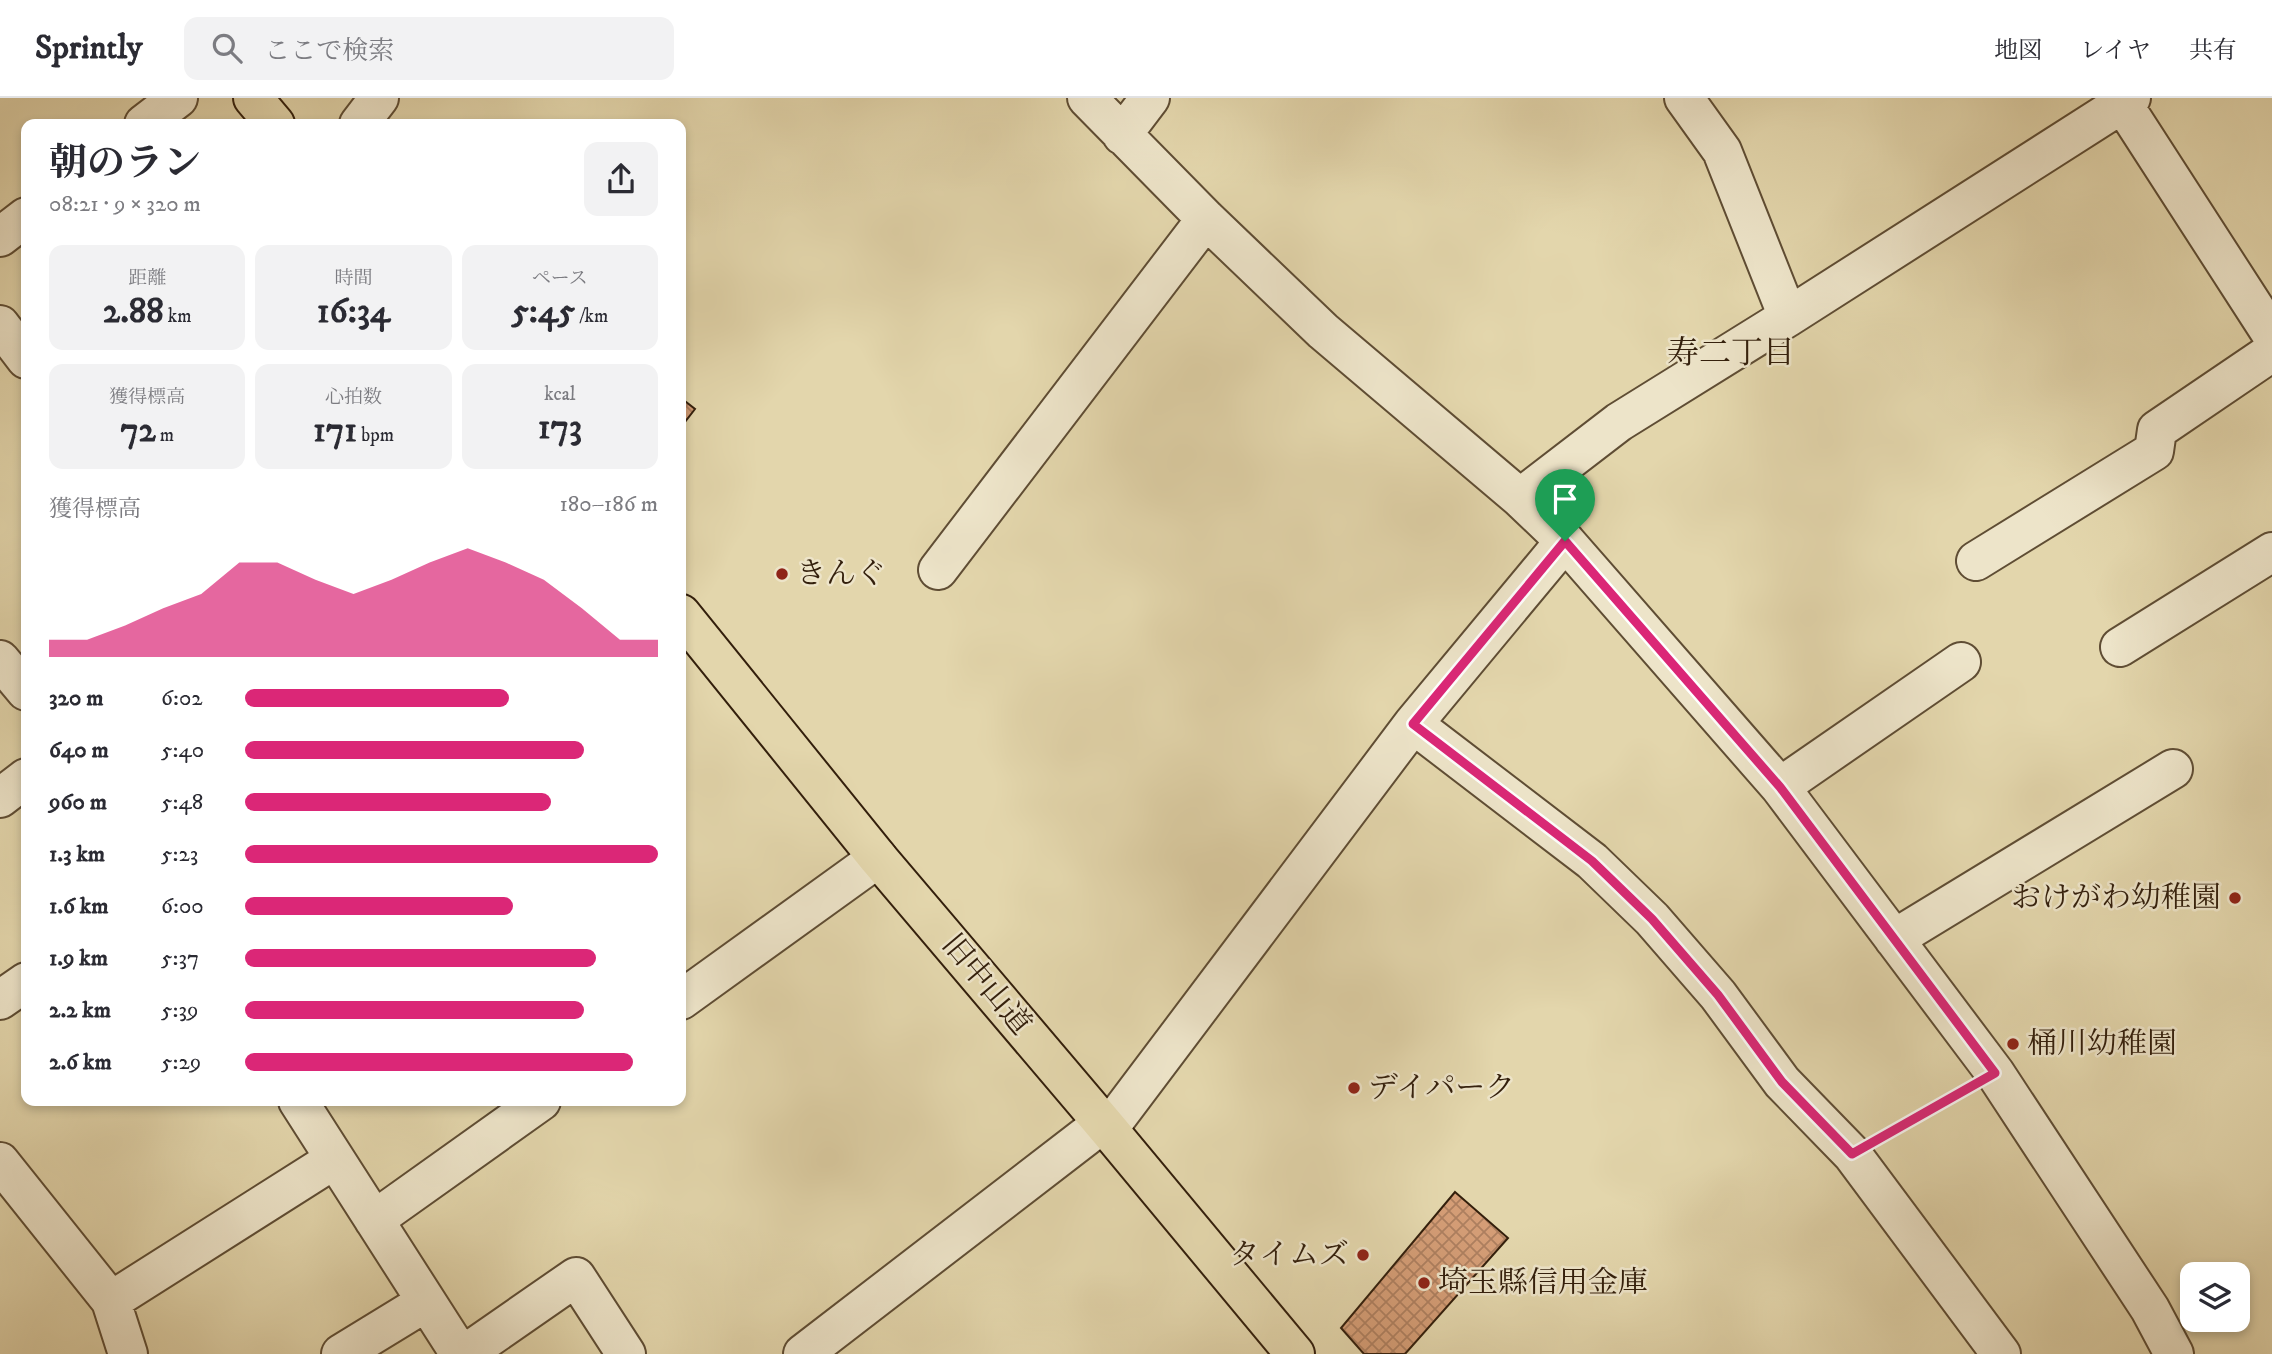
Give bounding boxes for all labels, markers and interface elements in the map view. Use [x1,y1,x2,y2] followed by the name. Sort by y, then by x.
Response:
[184,17,674,80] search box
[35,28,142,69] text: Sprintly
[208,29,246,67] icon: search
[264,35,394,68] text: ここで検索
[1994,36,2042,66] text: 地図
[2080,36,2151,66] text: レイヤ
[2189,36,2237,66] text: 共有
[49,140,201,188] text: 朝のラン
[584,142,658,216] button: share
[49,190,201,219] text: 08:21 · 9 × 320 m
[128,267,166,290] text: 距離
[334,267,373,290] text: 時間
[532,267,588,290] text: ペース
[103,290,164,334] text: 2.88
[317,290,390,334] text: 16:34
[511,290,575,334] text: 5:45
[164,305,192,328] text: km
[575,305,608,328] text: /km
[1667,334,1795,374] district label: 寿二丁目
[544,383,575,406] text: kcal
[109,386,185,409] text: 獲得標高
[325,386,382,409] text: 心拍数
[538,406,582,450] text: 173
[120,409,156,453] text: 72
[313,409,357,453] text: 171
[156,424,174,447] text: m
[357,424,394,447] text: bpm
[1535,469,1595,541] pin
[1546,480,1584,518] icon: arrive
[559,490,658,519] text: 180–186 m
[49,495,141,524] text: 獲得標高
[796,556,886,593] place label: きんぐ
[774,566,790,582] marker: きんぐ
[49,684,103,713] text: 320 m
[161,684,203,713] text: 6:02
[49,736,109,765] text: 640 m
[161,736,204,765] text: 5:40
[49,788,107,817] text: 960 m
[161,788,203,817] text: 5:48
[49,840,105,869] text: 1.3 km
[161,840,198,869] text: 5:23
[2011,880,2221,917] place label: おけがわ幼稚園
[2227,890,2243,906] marker: おけがわ幼稚園
[49,892,108,921] text: 1.6 km
[161,892,204,921] text: 6:00
[933,927,1039,1043] street label: 旧中山道
[49,944,108,973] text: 1.9 km
[161,944,199,973] text: 5:37
[49,996,111,1025] text: 2.2 km
[161,996,199,1025] text: 5:39
[2027,1026,2177,1063] place label: 桶川幼稚園
[2005,1036,2021,1052] marker: 桶川幼稚園
[49,1048,112,1077] text: 2.6 km
[161,1048,201,1077] text: 5:29
[1368,1070,1515,1107] place label: デイパーク
[1346,1080,1362,1096] marker: デイパーク
[1230,1237,1349,1274] place label: タイムズ
[1355,1247,1371,1263] marker: タイムズ
[2180,1262,2250,1332] map controls
[2180,1262,2250,1332] button: layers
[1438,1265,1648,1302] place label: 埼玉縣信用金庫
[1416,1275,1432,1291] marker: 埼玉縣信用金庫

